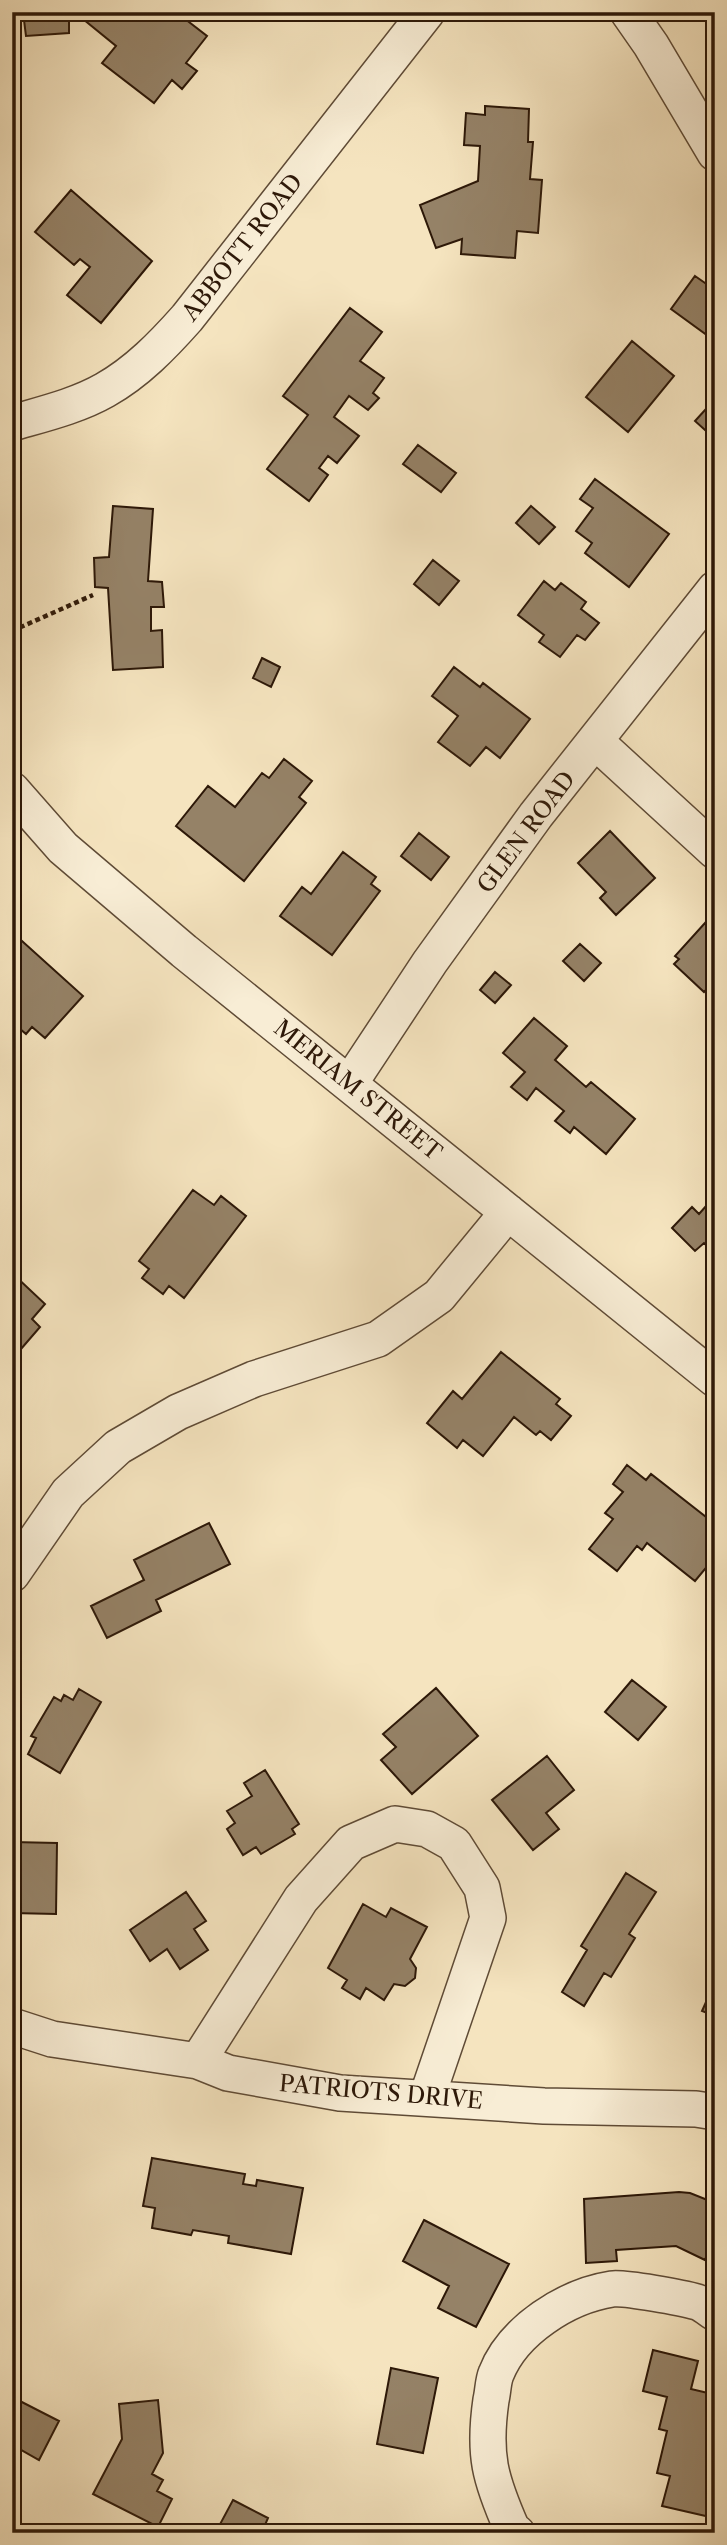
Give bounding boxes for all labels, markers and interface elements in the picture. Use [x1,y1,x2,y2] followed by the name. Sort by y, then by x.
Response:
[175,168,308,327] street label: ABBOTT ROAD
[471,766,581,898] street label: GLEN ROAD
[268,1014,448,1167] street label: MERIAM STREET
[278,2069,484,2115] street label: PATRIOTS DRIVE

